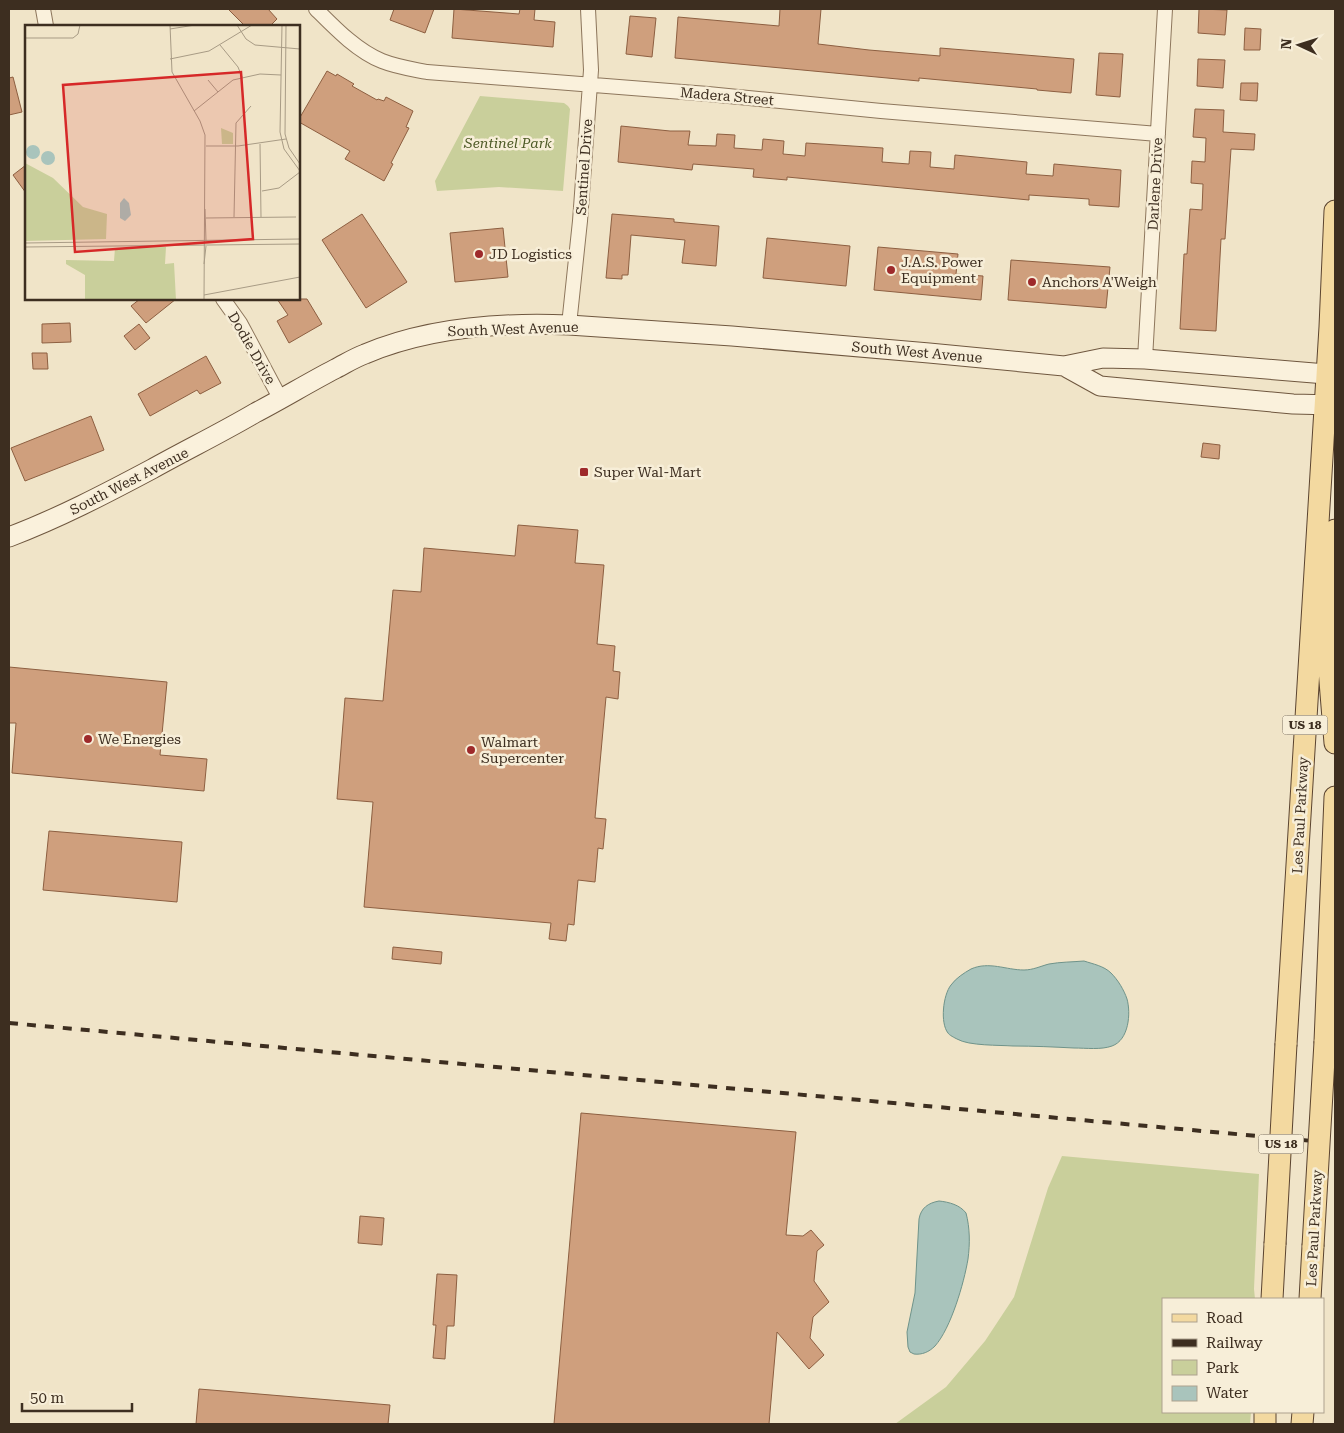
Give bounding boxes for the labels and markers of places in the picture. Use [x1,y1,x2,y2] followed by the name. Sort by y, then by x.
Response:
[489,246,572,262] place label: JD Logistics
[473,248,485,260] marker: JD Logistics
[901,254,983,286] place label: J.A.S. Power Equipment
[885,264,897,276] marker: J.A.S. Power Equipment
[1042,274,1157,290] place label: Anchors A'Weigh
[1026,276,1038,288] marker: Anchors A'Weigh
[594,464,701,480] place label: Super Wal-Mart
[578,466,590,478] marker: Super Wal-Mart
[98,731,181,747] place label: We Energies
[82,733,94,745] marker: We Energies
[481,734,564,766] place label: Walmart Supercenter
[465,744,477,756] marker: Walmart Supercenter

